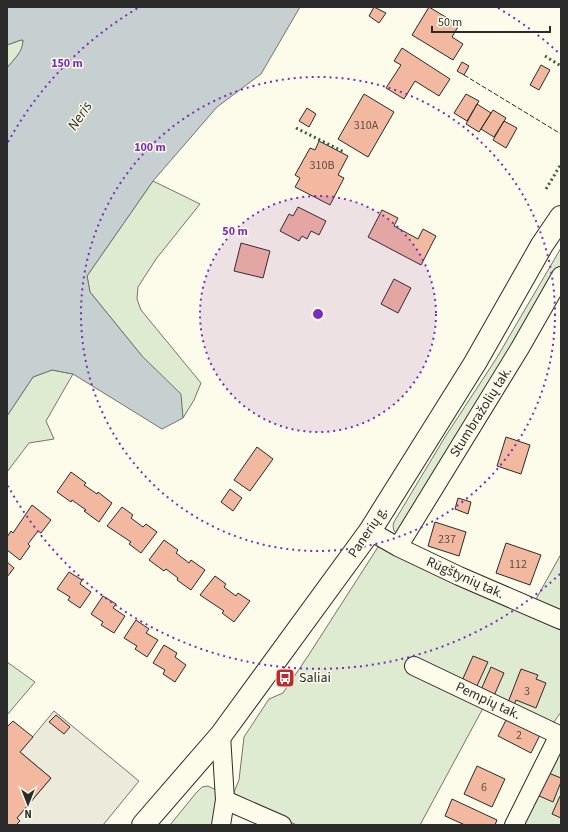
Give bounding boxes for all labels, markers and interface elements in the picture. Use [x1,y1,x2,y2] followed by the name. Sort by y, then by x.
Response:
[432,8,550,34] scale bar
[438,14,462,31] text: 50 m
[51,55,83,72] text: 150 m
[63,97,97,135] water label: Neris
[354,117,379,134] house number: 310A
[134,139,166,156] text: 100 m
[310,157,334,174] house number: 310B
[222,223,248,240] text: 50 m
[311,307,325,321] centre of rings
[445,363,517,461] street label: Stumbražolių tak.
[343,502,393,562] street label: Panerių g.
[438,531,456,548] house number: 237
[423,552,507,604] street label: Rūgštynių tak.
[509,556,527,573] house number: 112
[274,667,296,689] bus stop icon: Saliai
[299,668,331,688] place label: Saliai
[452,677,524,725] street label: Pempių tak.
[524,683,530,700] house number: 3
[516,727,522,744] house number: 2
[481,779,487,796] house number: 6
[8,784,48,824] north arrow
[24,806,32,821] text: N

